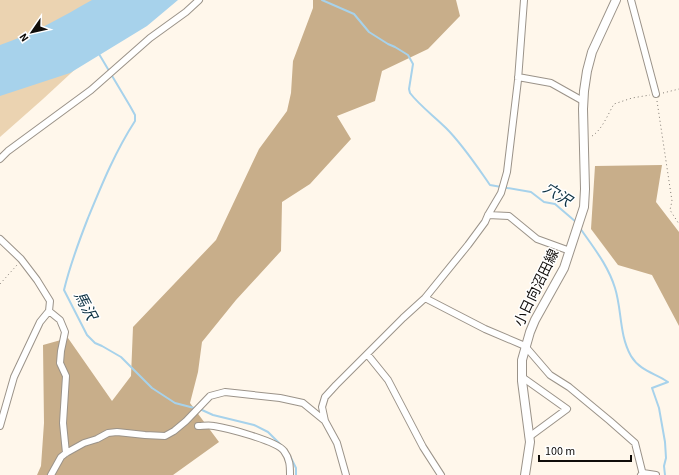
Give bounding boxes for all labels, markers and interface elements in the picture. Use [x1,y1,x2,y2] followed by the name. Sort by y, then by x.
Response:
[12,12,52,52] north arrow
[16,30,32,45] text: N
[539,178,577,213] water label: 穴沢
[510,246,564,330] street label: 小日向沼田線
[69,288,102,326] water label: 馬沢
[539,437,631,463] scale bar
[545,443,575,460] text: 100 m

